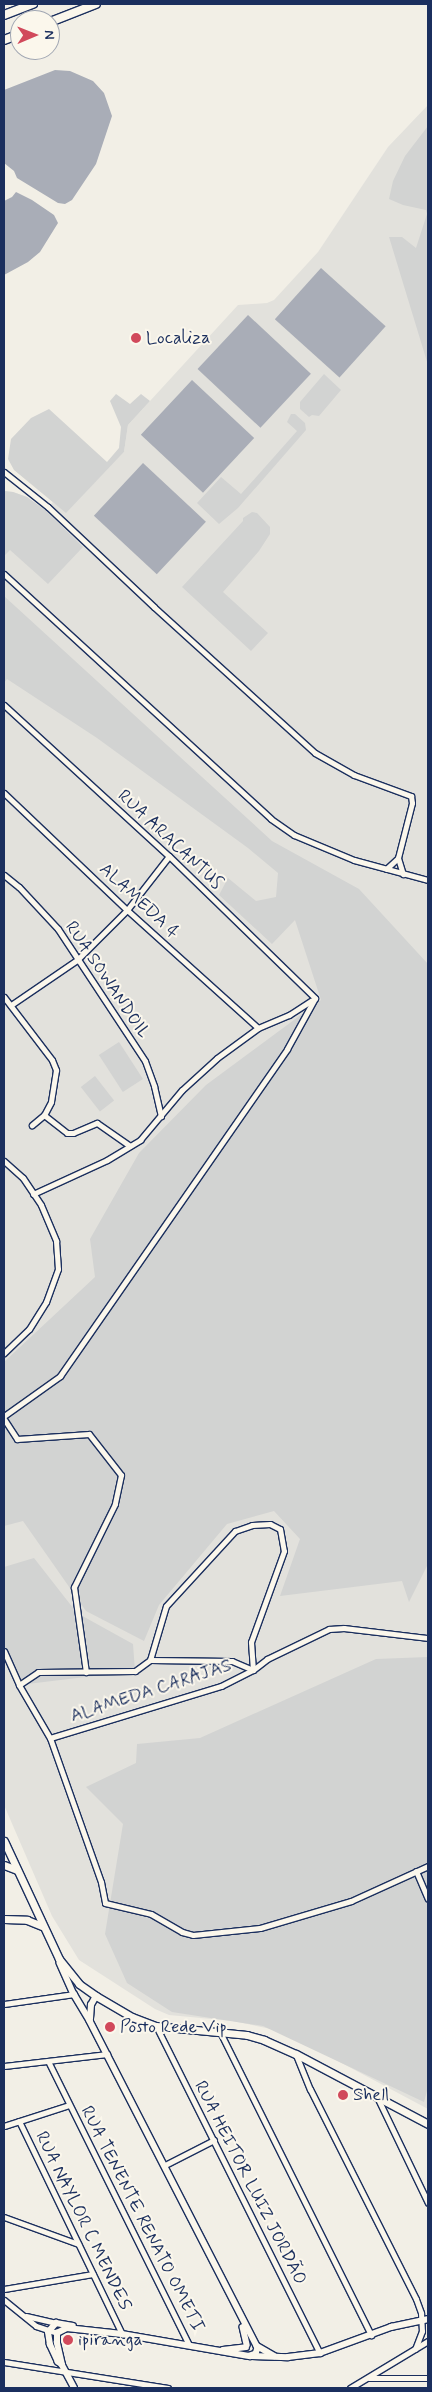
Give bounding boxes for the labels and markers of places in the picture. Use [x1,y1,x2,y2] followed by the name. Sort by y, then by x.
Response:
[146,327,211,349] place label: Localiza
[130,332,142,344] marker: Localiza
[120,2016,226,2038] place label: Posto Rede Vip
[104,2021,116,2033] marker: Posto Rede Vip
[353,2084,389,2106] place label: Shell
[337,2089,349,2101] marker: Shell
[78,2329,143,2351] place label: ipiranga
[62,2334,74,2346] marker: ipiranga

